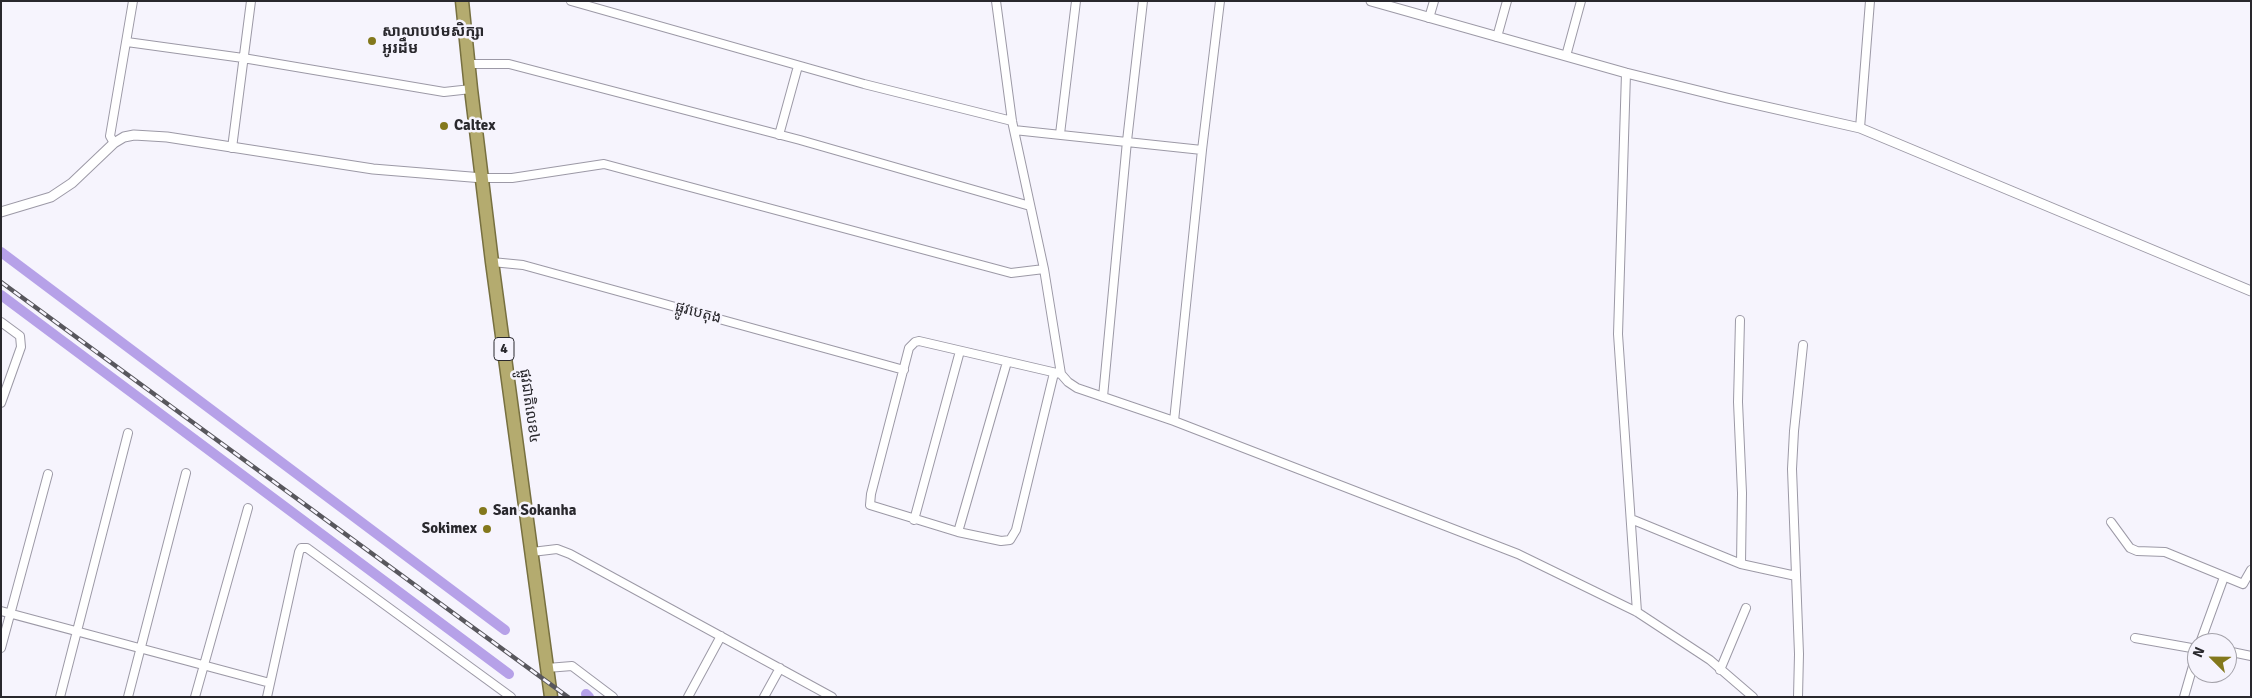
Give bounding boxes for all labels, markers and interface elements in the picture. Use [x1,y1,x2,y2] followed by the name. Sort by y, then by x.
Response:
[382,23,484,58] place label: សាលាបឋមសិក្សា អូរដឹម
[366,35,378,47] marker: សាលាបឋមសិក្សា អូរដឹម
[454,117,495,135] place label: Caltex
[438,120,450,132] marker: Caltex
[673,298,723,328] street label: ផ្លូវបេតុង
[494,338,514,360] road number: 4
[515,368,543,444] street label: ផ្លូវជាតិលេខ៤
[493,502,576,520] place label: San Sokanha
[477,505,489,517] marker: San Sokanha
[422,520,477,538] place label: Sokimex
[481,523,493,535] marker: Sokimex
[2187,633,2237,683] north arrow
[2189,645,2208,660] text: N

